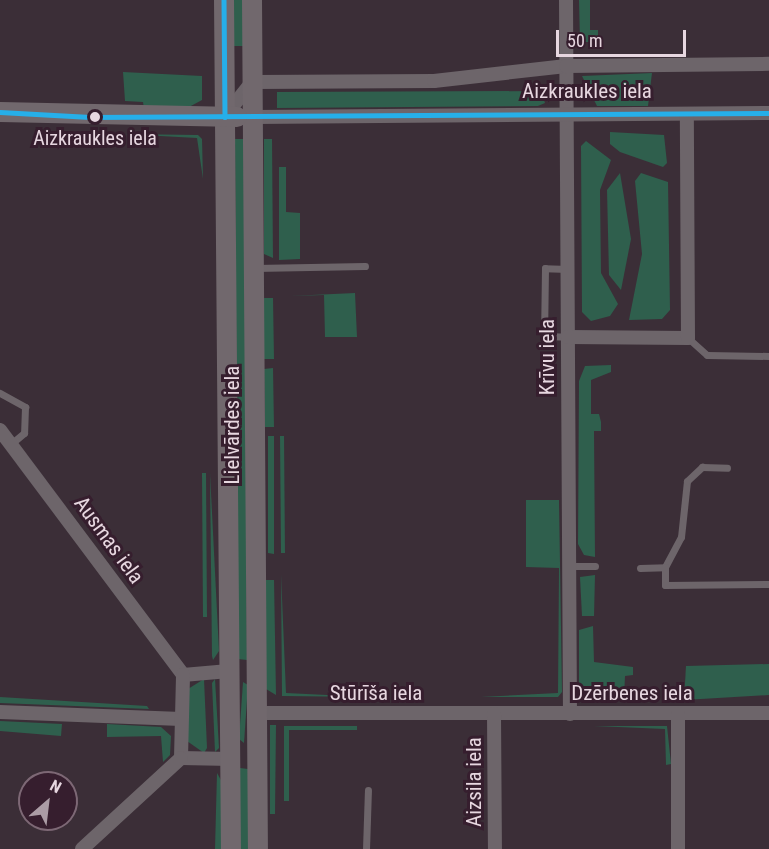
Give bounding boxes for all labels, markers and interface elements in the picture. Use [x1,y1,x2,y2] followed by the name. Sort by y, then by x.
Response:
[559,18,690,56] scale bar
[567,30,602,51] text: 50 m
[522,78,652,104] street label: Aizkraukles iela
[89,111,101,123] marker: Aizkraukles iela
[33,126,157,150] place label: Aizkraukles iela
[534,319,560,395] street label: Krīvu iela
[219,366,245,484] street label: Lielvārdes iela
[69,492,149,588] street label: Ausmas iela
[330,680,422,706] street label: Stūrīša iela
[571,680,693,706] street label: Dzērbenes iela
[461,737,487,827] street label: Aizsila iela
[18,771,78,831] north arrow
[47,776,65,797] text: N

